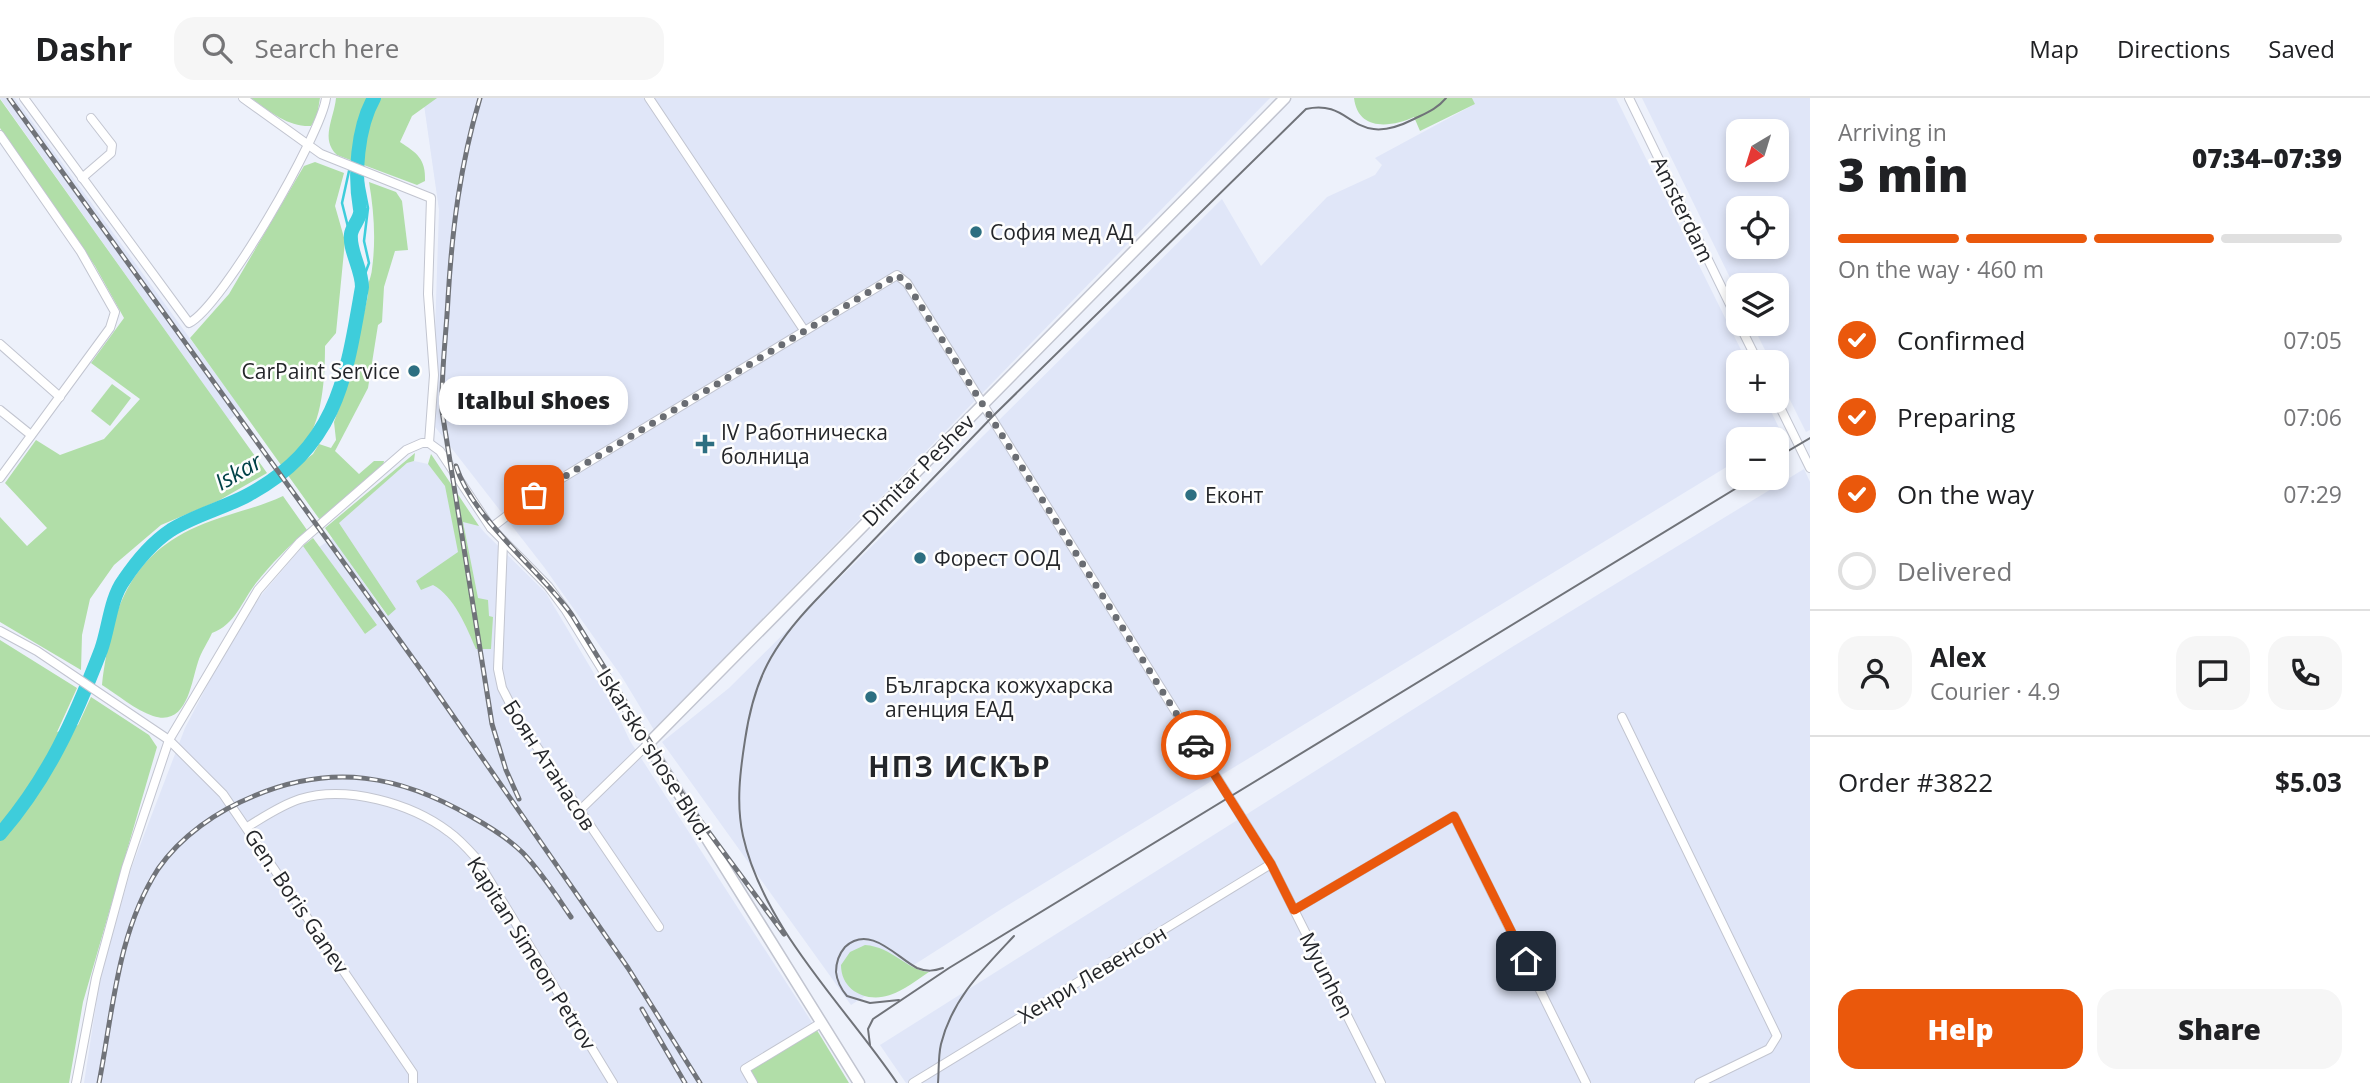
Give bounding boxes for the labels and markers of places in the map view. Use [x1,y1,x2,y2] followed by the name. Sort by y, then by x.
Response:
[990,218,1134,246] place label: София мед АД
[968,224,984,240] marker: София мед АД
[242,357,400,385] place label: CarPaint Service
[406,363,422,379] marker: CarPaint Service
[440,376,628,425] callout: Italbul Shoes
[721,418,888,470] place label: IV Работническа болница
[695,434,715,454] marker: IV Работническа болница
[504,465,564,525] pin
[1205,481,1263,509] place label: Еконт
[1183,487,1199,503] marker: Еконт
[934,544,1060,572] place label: Форест ООД
[912,550,928,566] marker: Форест ООД
[885,671,1113,723] place label: Българска кожухарска агенция ЕАД
[863,689,879,705] marker: Българска кожухарска агенция ЕАД
[1496,931,1556,991] pin

